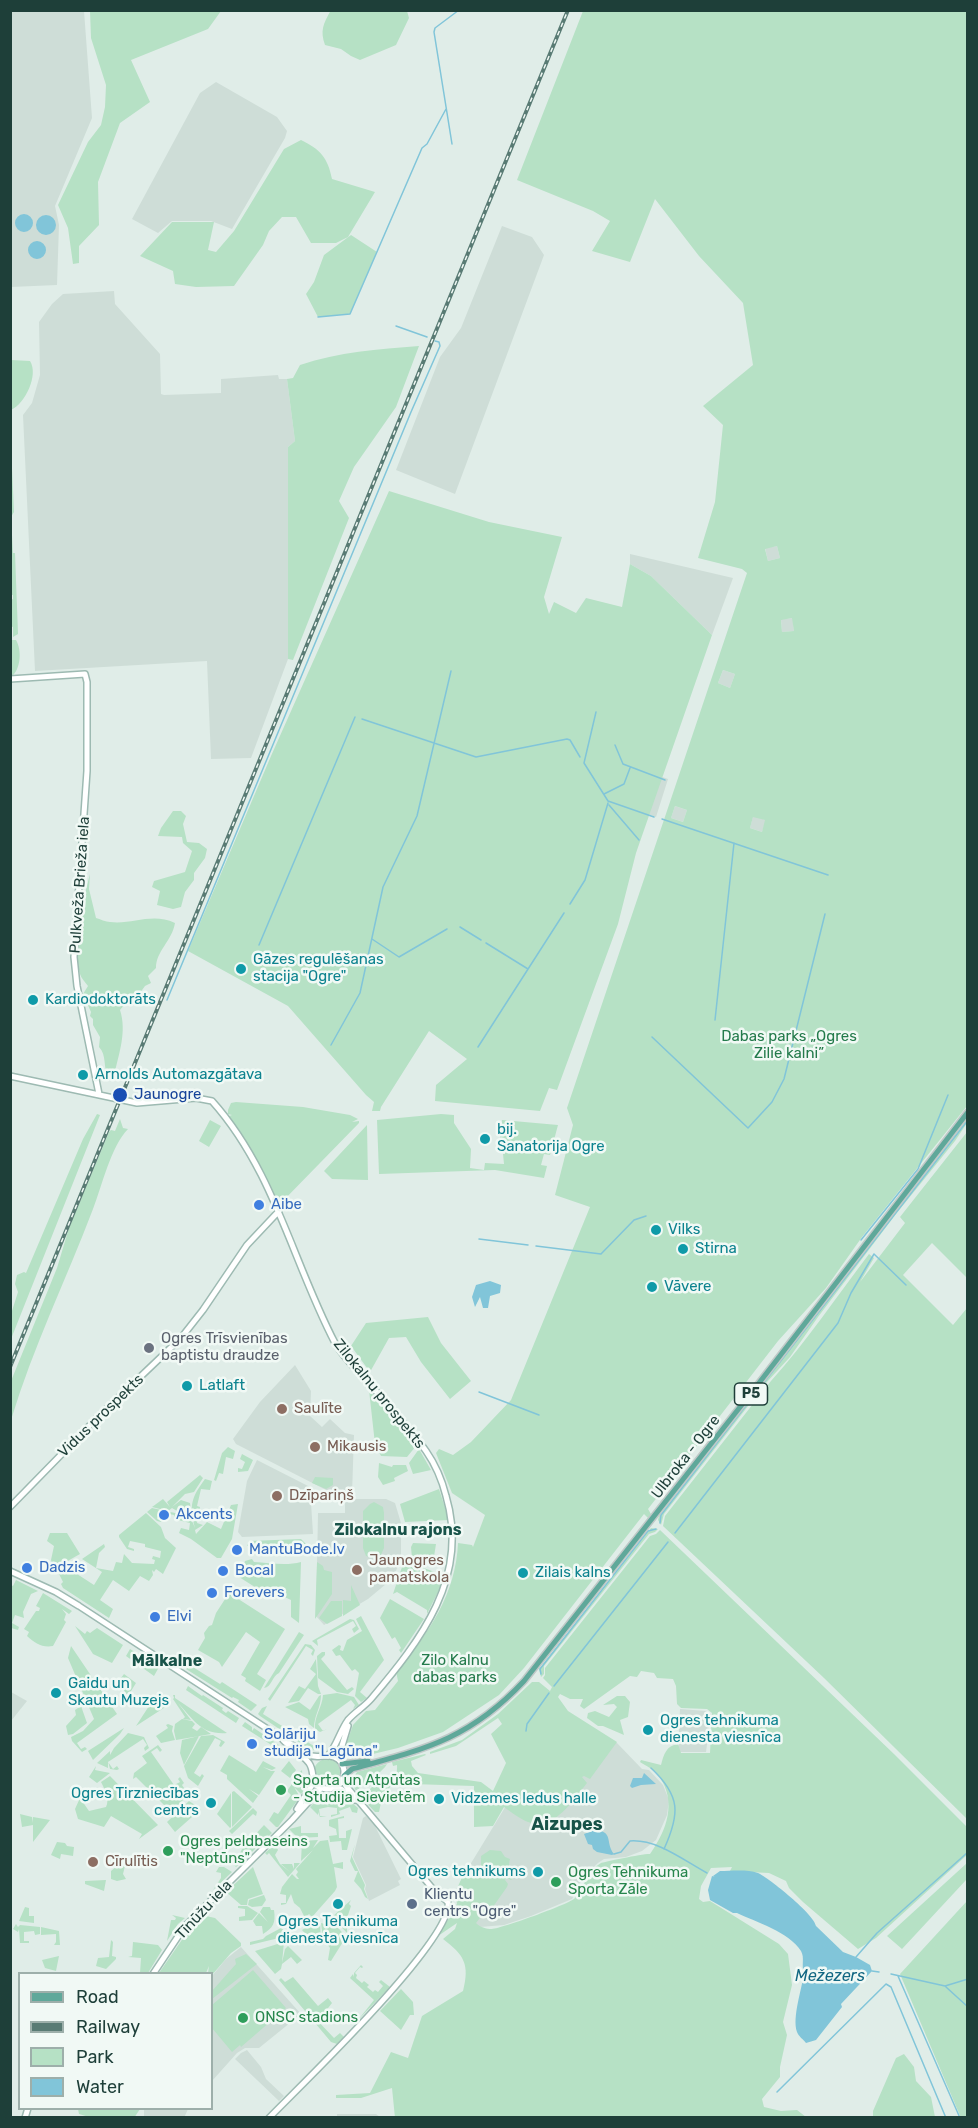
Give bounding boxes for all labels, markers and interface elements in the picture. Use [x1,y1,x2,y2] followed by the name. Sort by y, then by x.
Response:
[66,816,94,954] street label: Pulkveža Brieža iela
[253,951,384,986] place label: Gāzes regulēšanas stacija "Ogre"
[234,962,248,976] marker: Gāzes regulēšanas stacija "Ogre"
[45,991,156,1009] place label: Kardiodoktorāts
[26,993,40,1007] marker: Kardiodoktorāts
[721,1028,857,1063] park label: Dabas parks „Ogres Zilie kalni”
[95,1066,262,1084] place label: Arnolds Automazgātava
[76,1068,90,1082] marker: Arnolds Automazgātava
[111,1086,129,1104] marker: Jaunogre
[134,1086,201,1104] place label: Jaunogre
[497,1121,605,1156] place label: bij. Sanatorija Ogre
[478,1132,492,1146] marker: bij. Sanatorija Ogre
[271,1196,302,1214] place label: Aibe
[252,1198,266,1212] marker: Aibe
[668,1221,700,1239] place label: Vilks
[649,1223,663,1237] marker: Vilks
[695,1240,737,1258] place label: Stirna
[676,1242,690,1256] marker: Stirna
[664,1278,711,1296] place label: Vāvere
[645,1280,659,1294] marker: Vāvere
[161,1330,288,1365] place label: Ogres Trīsvienības baptistu draudze
[329,1336,429,1452] street label: Zilokalnu prospekts
[142,1341,156,1355] marker: Ogres Trīsvienības baptistu draudze
[54,1371,148,1461] street label: Vidus prospekts
[199,1377,245,1395] place label: Latlaft
[180,1379,194,1393] marker: Latlaft
[734,1383,768,1405] road number: P5
[294,1400,342,1418] place label: Saulīte
[275,1402,289,1416] marker: Saulīte
[648,1412,724,1502] street label: Ulbroka - Ogre
[327,1438,386,1456] place label: Mikausis
[308,1440,322,1454] marker: Mikausis
[289,1487,354,1505] place label: Dzīpariņš
[270,1489,284,1503] marker: Dzīpariņš
[176,1506,233,1524] place label: Akcents
[157,1508,171,1522] marker: Akcents
[334,1520,462,1540] district label: Zilokalnu rajons
[249,1541,345,1559] place label: MantuBode.lv
[230,1543,244,1557] marker: MantuBode.lv
[369,1552,449,1587] place label: Jaunogres pamatskola
[39,1559,85,1577] place label: Dadzis
[20,1561,34,1575] marker: Dadzis
[235,1562,274,1580] place label: Bocal
[350,1563,364,1577] marker: Jaunogres pamatskola
[216,1564,230,1578] marker: Bocal
[535,1564,611,1582] place label: Zilais kalns
[516,1566,530,1580] marker: Zilais kalns
[224,1584,285,1602] place label: Forevers
[205,1586,219,1600] marker: Forevers
[167,1608,192,1626] place label: Elvi
[148,1610,162,1624] marker: Elvi
[132,1651,202,1671] district label: Mālkalne
[413,1652,497,1687] park label: Zilo Kalnu dabas parks
[68,1675,169,1710] place label: Gaidu un Skautu Muzejs
[49,1686,63,1700] marker: Gaidu un Skautu Muzejs
[660,1712,781,1747] place label: Ogres tehnikuma dienesta viesnīca
[641,1723,655,1737] marker: Ogres tehnikuma dienesta viesnīca
[264,1726,378,1761] place label: Solāriju studija "Lagūna"
[245,1737,259,1751] marker: Solāriju studija "Lagūna"
[293,1772,425,1807] place label: Sporta un Atpūtas - Studija Sievietēm
[274,1783,288,1797] marker: Sporta un Atpūtas - Studija Sievietēm
[71,1785,199,1820] place label: Ogres Tirzniecības centrs
[451,1790,597,1808] place label: Vidzemes ledus halle
[432,1792,446,1806] marker: Vidzemes ledus halle
[204,1796,218,1810] marker: Ogres Tirzniecības centrs
[531,1814,603,1836] district label: Aizupes
[180,1833,308,1868] place label: Ogres peldbaseins "Neptūns"
[161,1844,175,1858] marker: Ogres peldbaseins "Neptūns"
[105,1853,158,1871] place label: Cīrulītis
[86,1855,100,1869] marker: Cīrulītis
[408,1863,526,1881] place label: Ogres tehnikums
[568,1864,688,1899] place label: Ogres Tehnikuma Sporta Zāle
[531,1865,545,1879] marker: Ogres tehnikums
[549,1875,563,1889] marker: Ogres Tehnikuma Sporta Zāle
[172,1877,236,1943] street label: Tīnūžu iela
[424,1886,516,1921] place label: Klientu centrs "Ogre"
[331,1897,345,1911] marker: Ogres Tehnikuma dienesta viesnīca
[405,1897,419,1911] marker: Klientu centrs "Ogre"
[277,1913,399,1948] place label: Ogres Tehnikuma dienesta viesnīca
[795,1966,865,1986] water label: Mežezers
[18,1972,213,2110] legend
[76,1986,119,2008] text: Road
[255,2009,358,2027] place label: ONSC stadions
[236,2011,250,2025] marker: ONSC stadions
[76,2016,140,2038] text: Railway
[76,2046,113,2068] text: Park
[76,2076,124,2098] text: Water

